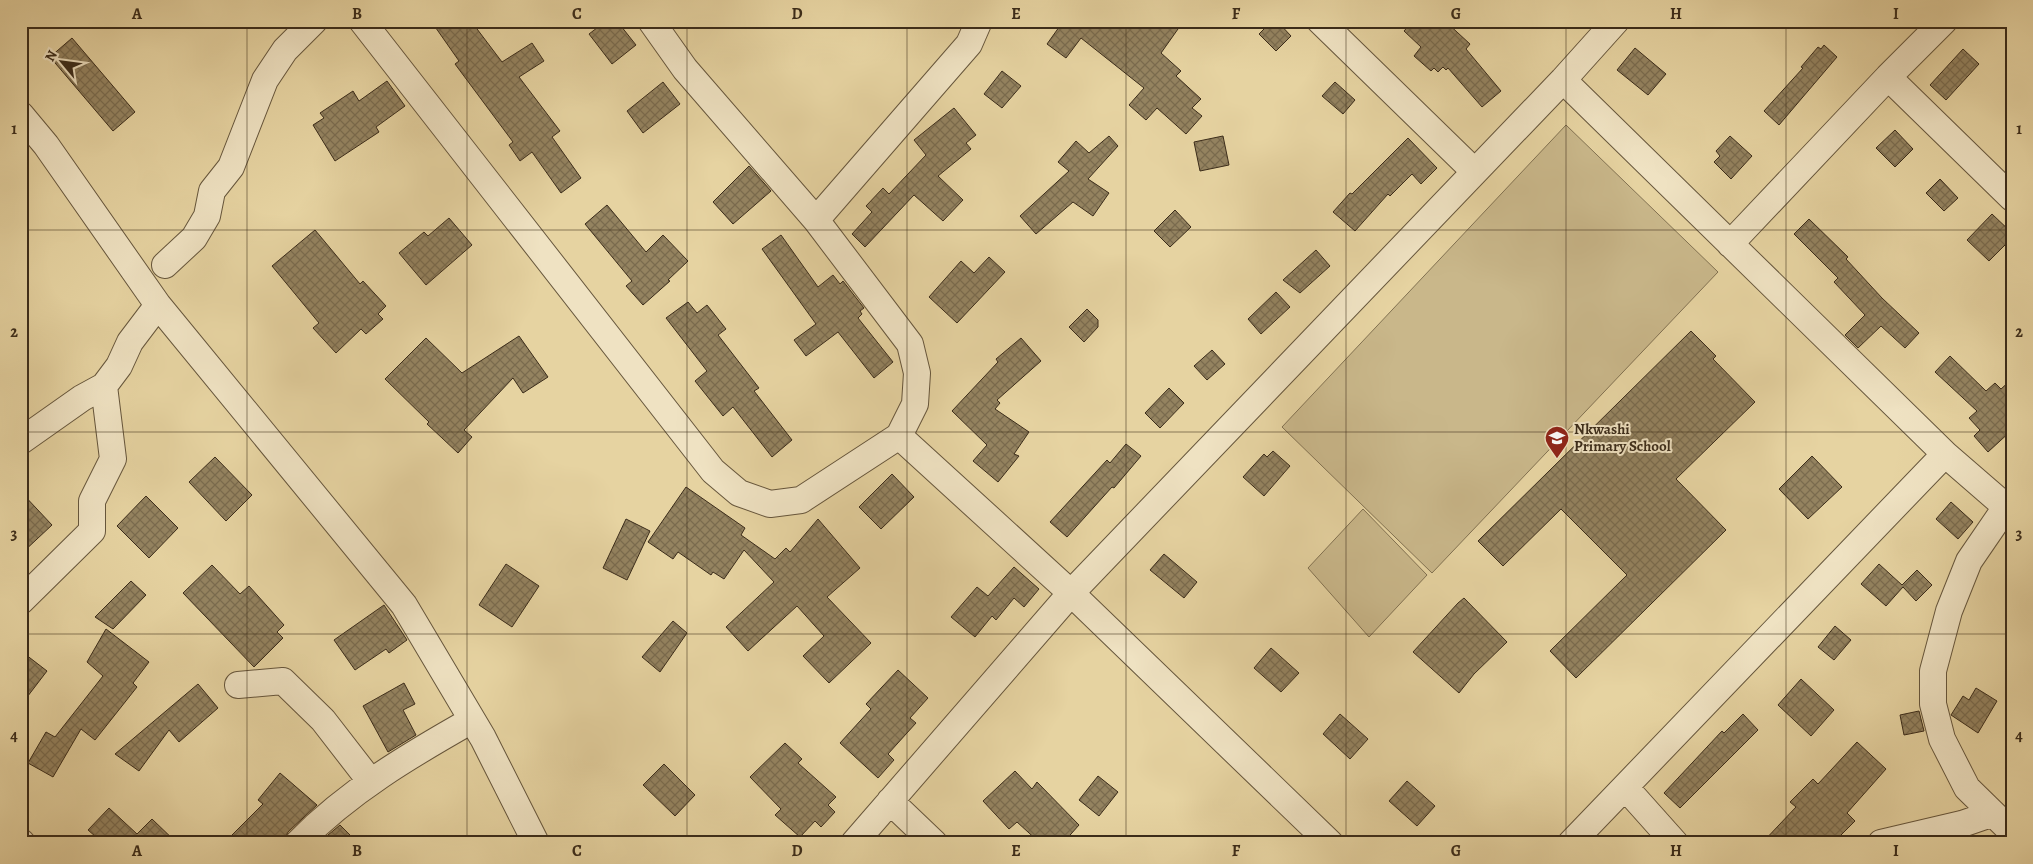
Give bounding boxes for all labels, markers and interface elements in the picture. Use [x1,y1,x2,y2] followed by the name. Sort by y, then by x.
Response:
[131,3,143,25] text: A
[352,3,362,25] text: B
[572,3,582,25] text: C
[791,3,803,25] text: D
[1011,3,1021,25] text: E
[1232,3,1241,25] text: F
[1451,3,1461,25] text: G
[1670,3,1682,25] text: H
[1893,3,1899,25] text: I
[38,38,88,88] north arrow
[40,47,62,65] text: N
[11,118,17,140] text: 1
[2016,118,2022,140] text: 1
[10,321,18,343] text: 2
[2015,321,2023,343] text: 2
[1574,419,1671,456] place label: Nkwashi Primary School
[1544,425,1570,459] school or university icon: Nkwashi Primary School
[11,523,18,545] text: 3
[2016,523,2023,545] text: 3
[10,725,18,747] text: 4
[2015,725,2023,747] text: 4
[131,840,143,862] text: A
[352,840,362,862] text: B
[572,840,582,862] text: C
[791,840,803,862] text: D
[1011,840,1021,862] text: E
[1232,840,1241,862] text: F
[1451,840,1461,862] text: G
[1670,840,1682,862] text: H
[1893,840,1899,862] text: I

